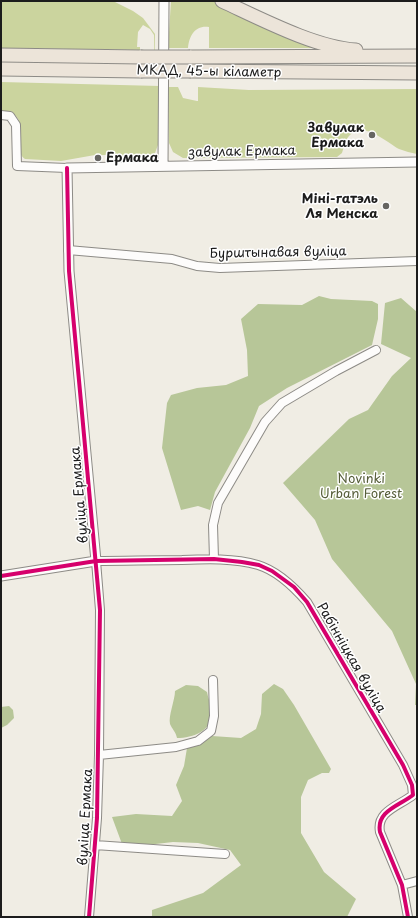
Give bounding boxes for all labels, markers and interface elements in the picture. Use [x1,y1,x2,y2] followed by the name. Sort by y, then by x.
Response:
[137,63,281,81] street label: МКАД, 45-ы кіламетр
[308,120,364,151] place label: Завулак Ермака
[367,130,377,140] marker: Завулак Ермака
[188,143,296,161] street label: завулак Ермака
[106,150,159,166] place label: Ермака
[93,153,103,163] marker: Ермака
[302,191,378,222] place label: Міні-гатэль Ля Менска
[381,201,391,211] marker: Міні-гатэль Ля Менска
[209,244,347,262] street label: Бурштынавая вуліца
[68,446,92,544] street label: вуліца Ермака
[320,471,402,502] park label: Novinki Urban Forest
[313,600,389,716] street label: Рабінніцкая вуліца
[76,768,96,866] street label: вуліца Ермака

